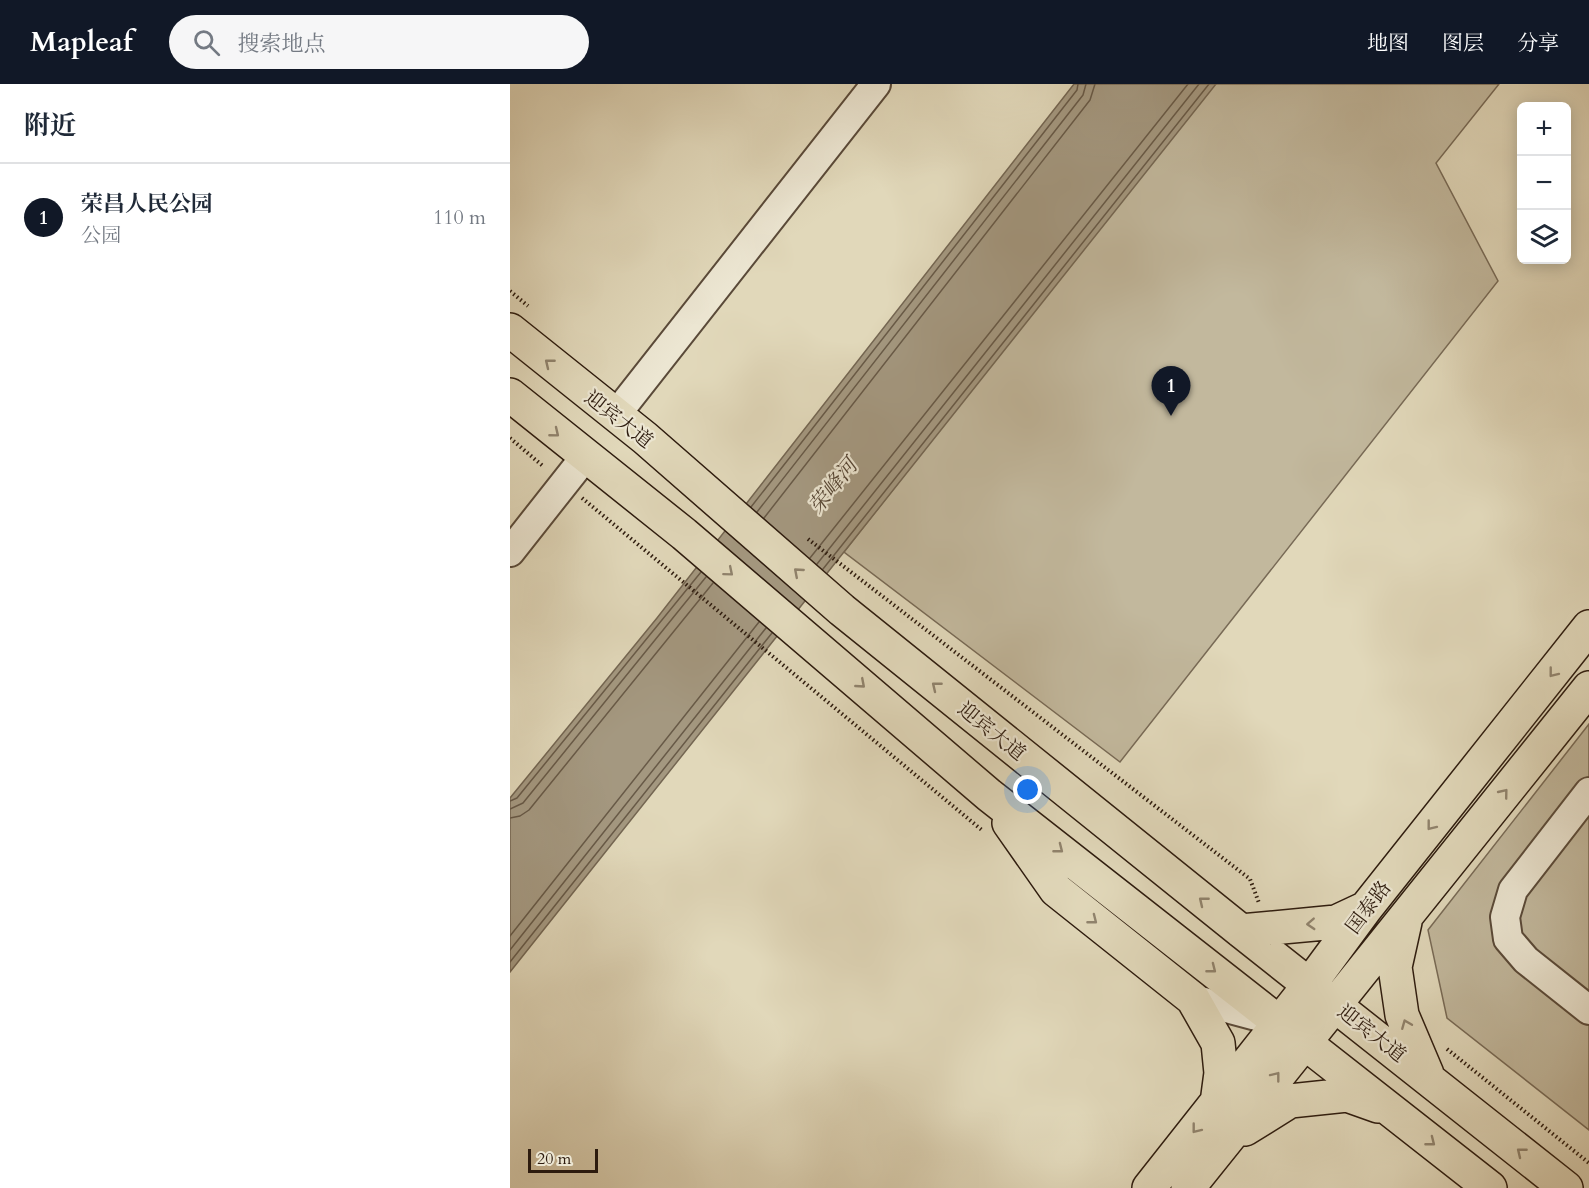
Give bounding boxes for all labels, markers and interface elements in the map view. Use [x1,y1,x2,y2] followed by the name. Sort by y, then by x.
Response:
[169,15,589,69] search box
[30,23,133,61] text: Mapleaf
[190,26,223,59] icon: search
[238,29,326,59] text: 搜索地点
[1367,29,1409,58] text: 地图
[1442,29,1484,58] text: 图层
[1517,29,1559,58] text: 分享
[1517,102,1571,264] map controls
[1517,102,1571,156] button: +
[24,108,76,143] text: 附近
[1517,156,1571,210] button: −
[81,189,213,219] text: 荣昌人民公园
[38,204,49,231] text: 1
[433,204,486,231] text: 110 m
[1517,210,1571,264] button: layers
[81,222,121,249] text: 公园
[545,359,556,370] one-way arrow
[1152,366,1190,416] pin: 1
[579,384,659,455] street label: 迎宾大道
[548,425,559,436] one-way arrow
[802,450,867,520] water label: 荣峰河
[722,565,733,576] one-way arrow
[794,568,805,579] one-way arrow
[1549,666,1560,677] one-way arrow
[854,677,865,688] one-way arrow
[932,683,943,694] one-way arrow
[952,696,1031,767] street label: 迎宾大道
[1013,775,1042,804] your location
[1497,789,1508,800] one-way arrow
[1428,819,1439,830] one-way arrow
[1052,842,1063,853] one-way arrow
[1340,875,1397,939] street label: 国泰路
[1199,897,1210,908] one-way arrow
[1086,912,1097,923] one-way arrow
[1306,917,1315,930] one-way arrow
[1205,962,1216,973] one-way arrow
[1332,998,1412,1069] street label: 迎宾大道
[1401,1019,1413,1030] one-way arrow
[1269,1072,1280,1083] one-way arrow
[1192,1122,1203,1133] one-way arrow
[1425,1134,1436,1145] one-way arrow
[528,1146,598,1174] scale bar
[537,1148,571,1170] text: 20 m
[1516,1148,1527,1159] one-way arrow

